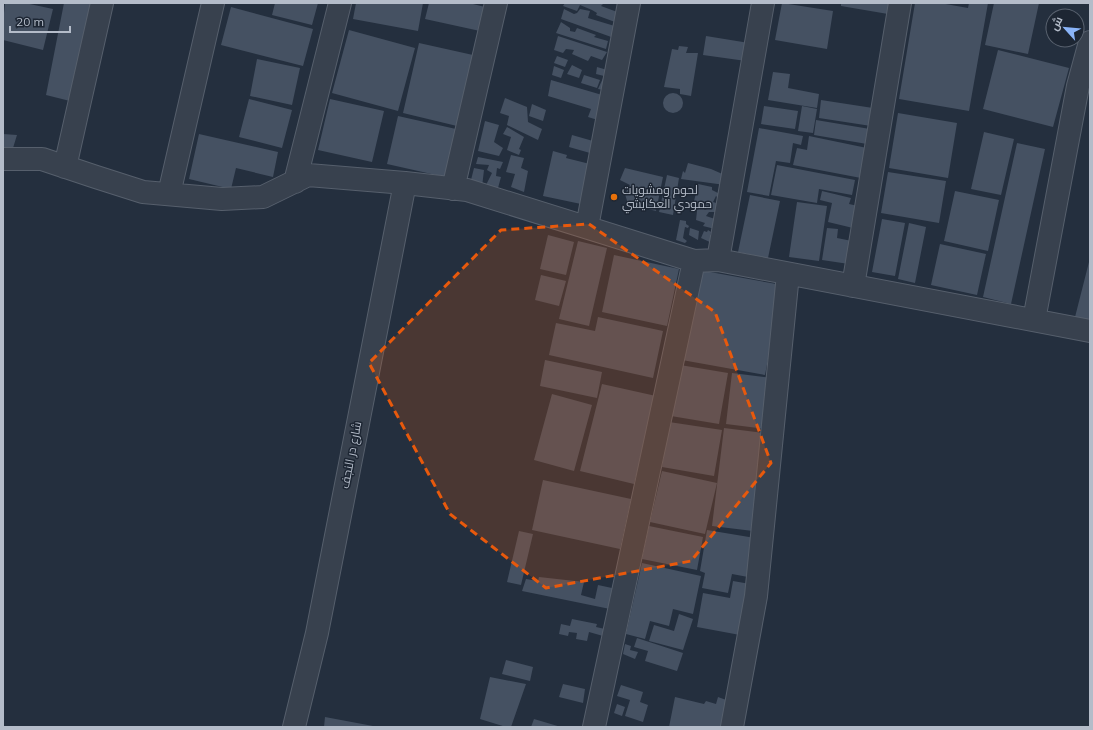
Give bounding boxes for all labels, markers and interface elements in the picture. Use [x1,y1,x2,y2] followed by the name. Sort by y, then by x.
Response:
[10,8,70,34] scale bar
[1045,8,1085,48] north arrow
[16,14,44,29] text: 20 m
[1047,14,1066,33] text: ش
[622,182,712,214] place label: لحوم ومشويات حمودي العكايشي
[609,192,619,202] marker: لحوم ومشويات حمودي العكايشي
[337,420,365,490] street label: شارع در النجف

